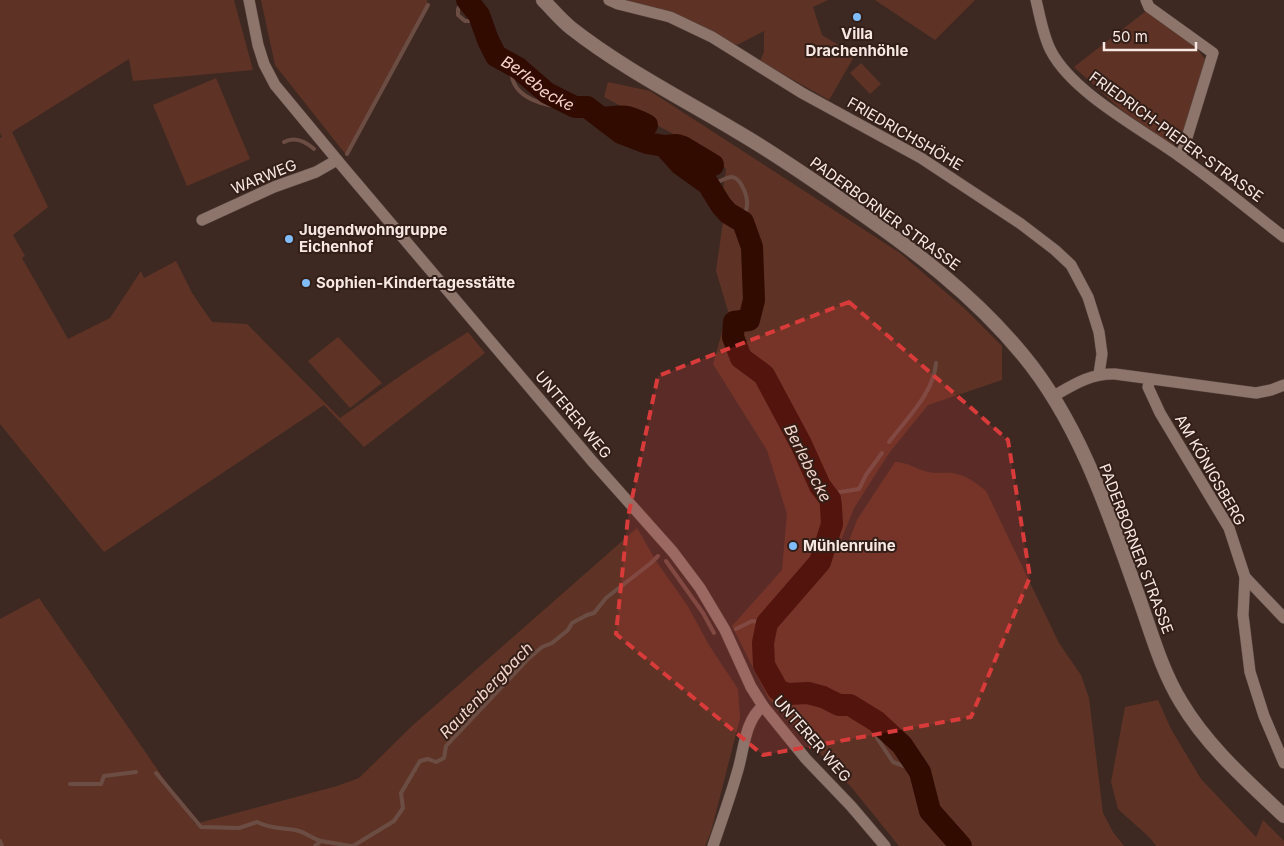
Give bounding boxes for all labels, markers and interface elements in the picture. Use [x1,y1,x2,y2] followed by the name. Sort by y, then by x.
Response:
[851,11,863,23] marker: Villa Drachenhöhle
[1104,20,1196,52] scale bar
[806,24,908,60] place label: Villa Drachenhöhle
[1112,27,1148,46] text: 50 m
[498,51,578,115] water label: Berlebecke
[1086,67,1267,206] street label: FRIEDRICH-PIEPER-STRASSE
[844,93,967,174] street label: FRIEDRICHSHÖHE
[806,153,964,274] street label: PADERBORNER STRASSE
[228,155,299,198] street label: WARWEG
[299,220,448,256] place label: Jugendwohngruppe Eichenhof
[283,233,295,245] marker: Jugendwohngruppe Eichenhof
[316,273,515,292] place label: Sophien-Kindertagesstätte
[300,277,312,289] marker: Sophien-Kindertagesstätte
[531,367,616,462] street label: UNTERER WEG
[1171,411,1250,529] street label: AM KÖNIGSBERG
[780,421,836,505] water label: Berlebecke
[1095,461,1178,637] street label: PADERBORNER STRASSE
[803,536,896,555] place label: Mühlenruine
[787,540,799,552] marker: Mühlenruine
[435,638,537,742] water label: Rautenbergbach
[770,691,855,786] street label: UNTERER WEG

